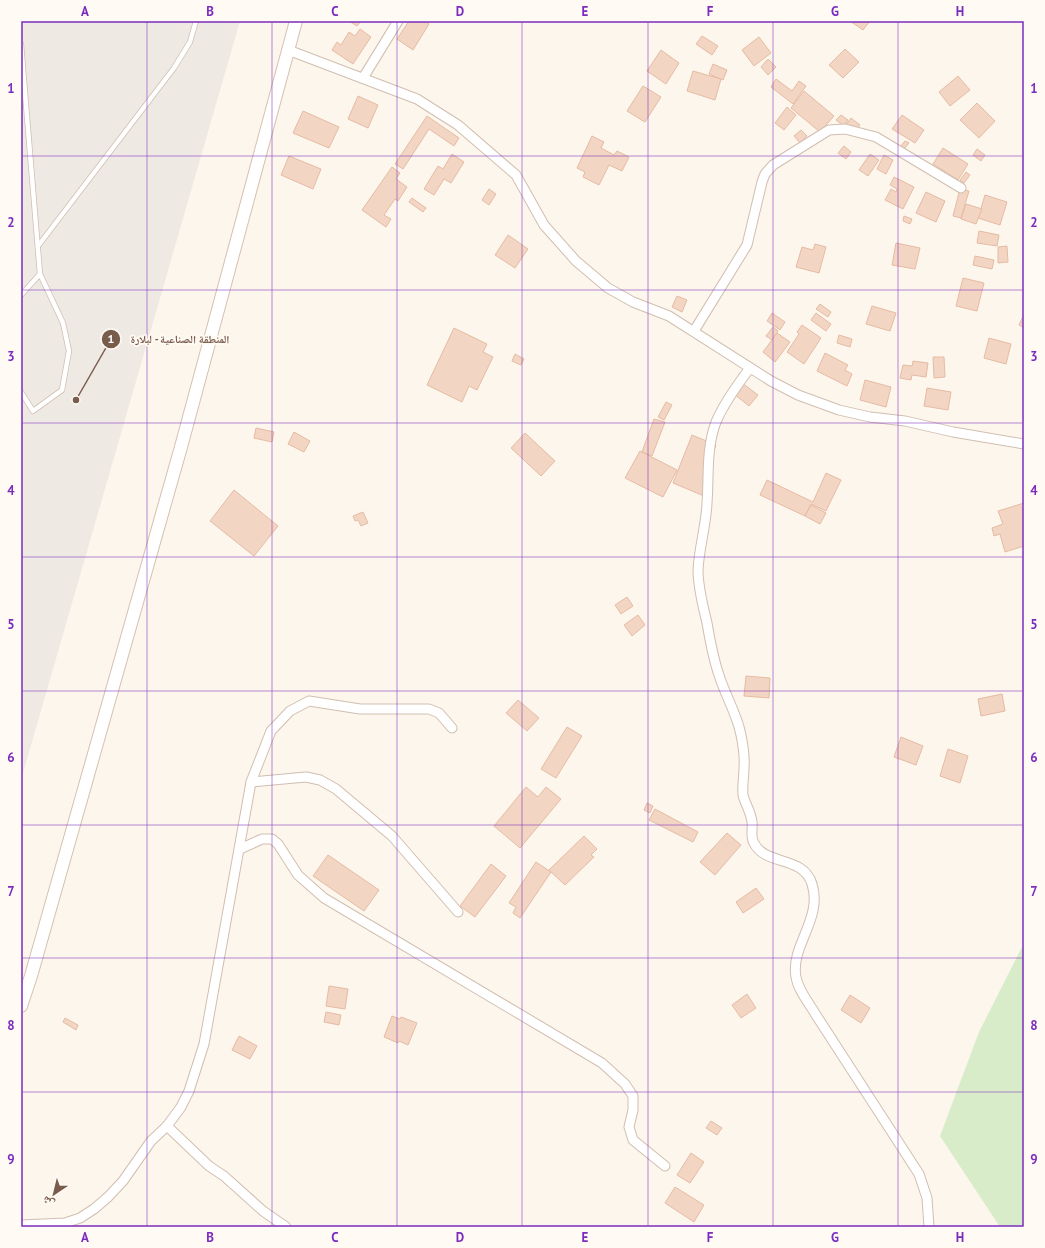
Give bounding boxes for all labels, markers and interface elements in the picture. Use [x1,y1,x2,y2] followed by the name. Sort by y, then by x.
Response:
[81,3,89,20] text: A
[206,3,214,20] text: B
[331,3,339,20] text: C
[456,3,464,20] text: D
[582,3,589,20] text: E
[707,3,714,20] text: F
[831,3,839,20] text: G
[956,3,964,20] text: H
[7,80,15,97] text: 1
[1030,80,1038,97] text: 1
[7,214,15,231] text: 2
[1030,214,1038,231] text: 2
[101,327,238,350] callout: المنطقة الصناعية - لبلارة
[108,331,114,346] text: 1
[131,332,229,346] text: المنطقة الصناعية - لبلارة
[7,348,15,365] text: 3
[1030,348,1038,365] text: 3
[7,482,15,499] text: 4
[1030,482,1038,499] text: 4
[7,616,15,633] text: 5
[1030,616,1038,633] text: 5
[7,749,15,766] text: 6
[1030,749,1038,766] text: 6
[7,883,15,900] text: 7
[1030,883,1038,900] text: 7
[7,1017,15,1034] text: 8
[1030,1017,1038,1034] text: 8
[7,1151,15,1168] text: 9
[1030,1151,1038,1168] text: 9
[34,1174,74,1214] north arrow
[39,1192,58,1211] text: ش
[81,1229,89,1246] text: A
[206,1229,214,1246] text: B
[331,1229,339,1246] text: C
[456,1229,464,1246] text: D
[582,1229,589,1246] text: E
[707,1229,714,1246] text: F
[831,1229,839,1246] text: G
[956,1229,964,1246] text: H

